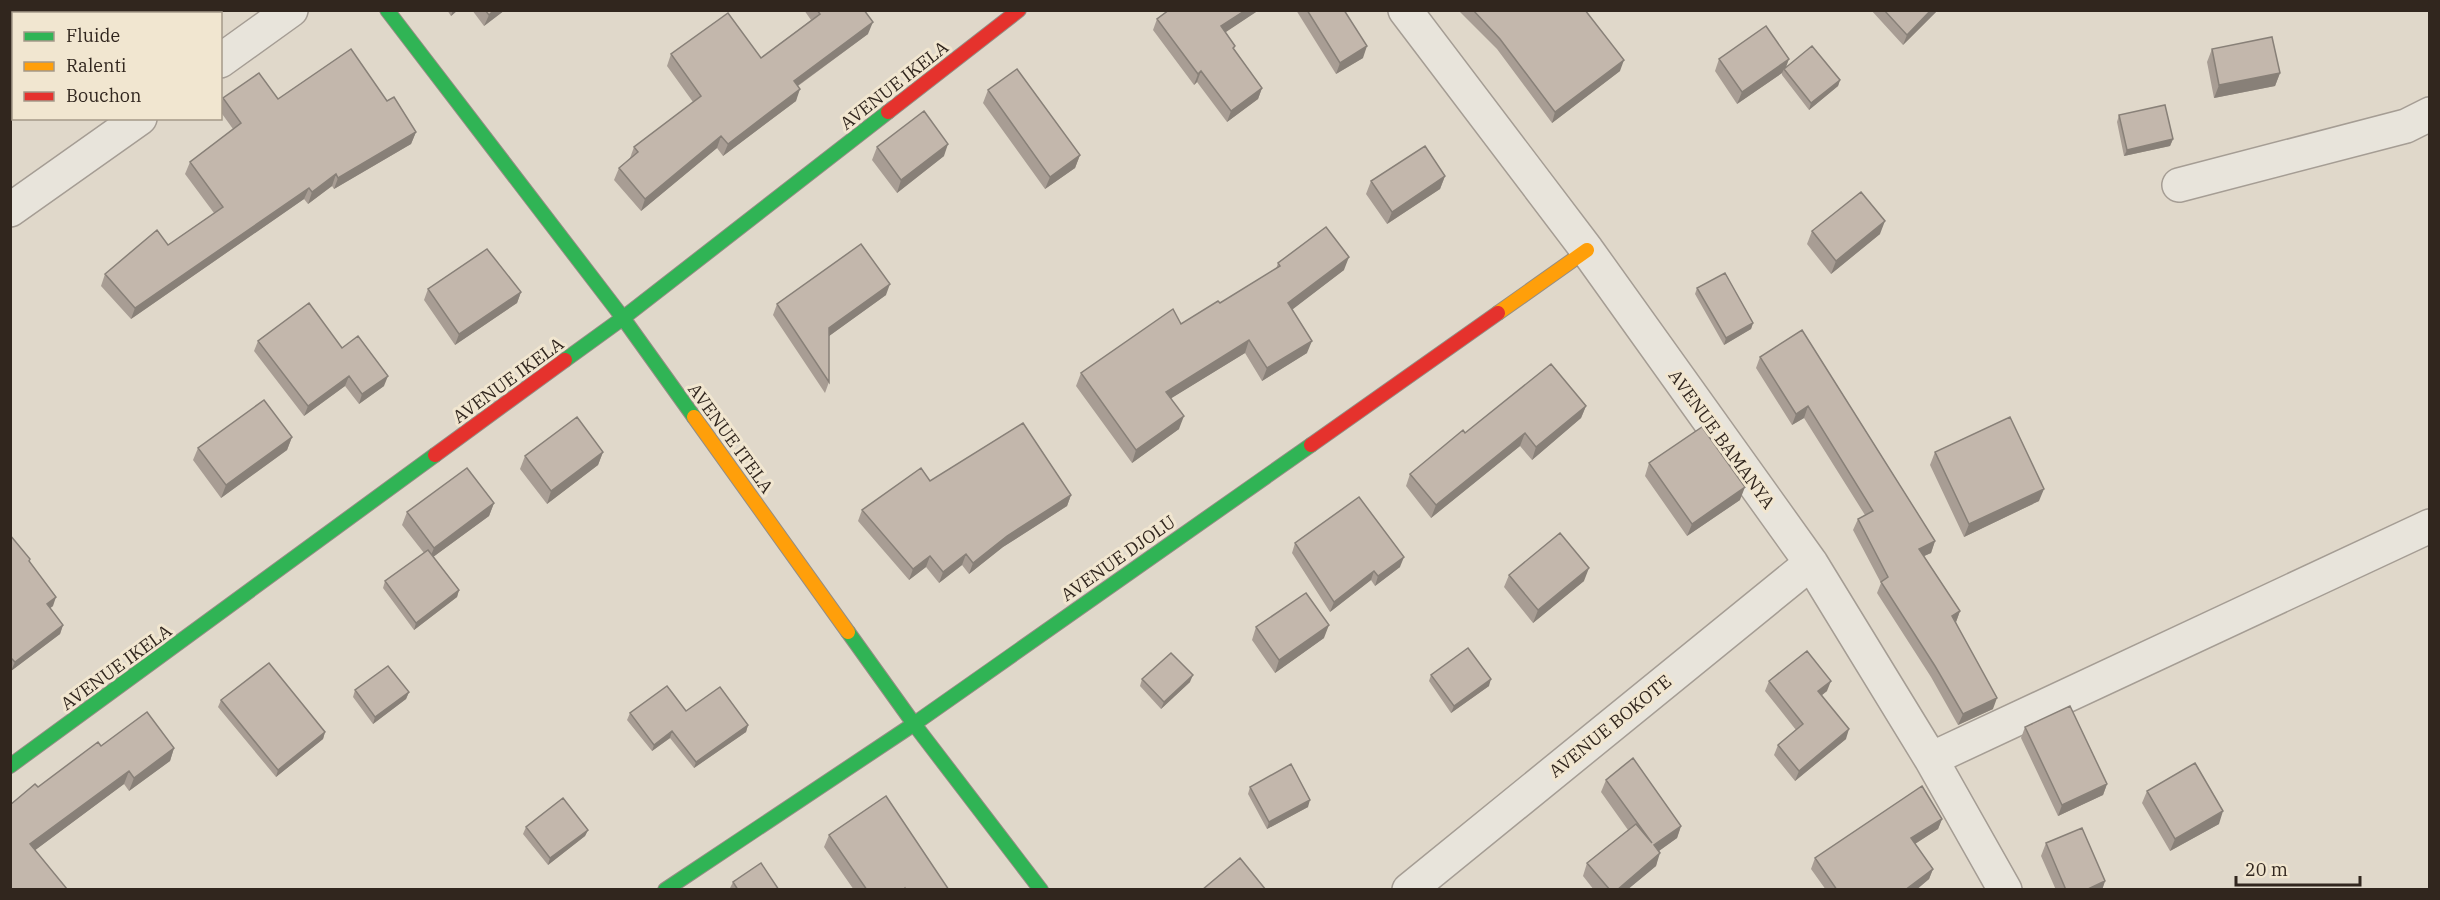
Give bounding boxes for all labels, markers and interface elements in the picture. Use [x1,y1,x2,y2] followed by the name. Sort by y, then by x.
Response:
[12,12,222,120] legend
[66,24,120,47] text: Fluide
[835,35,953,135] street label: AVENUE IKELA
[66,54,127,77] text: Ralenti
[66,84,142,107] text: Bouchon
[448,332,569,428] street label: AVENUE IKELA
[1664,365,1781,514] street label: AVENUE BAMANYA
[683,378,779,498] street label: AVENUE ITELA
[1056,510,1180,606] street label: AVENUE DJOLU
[56,619,177,715] street label: AVENUE IKELA
[1544,670,1676,782] street label: AVENUE BOKOTE
[2236,849,2360,887] scale bar
[2245,858,2288,881] text: 20 m

